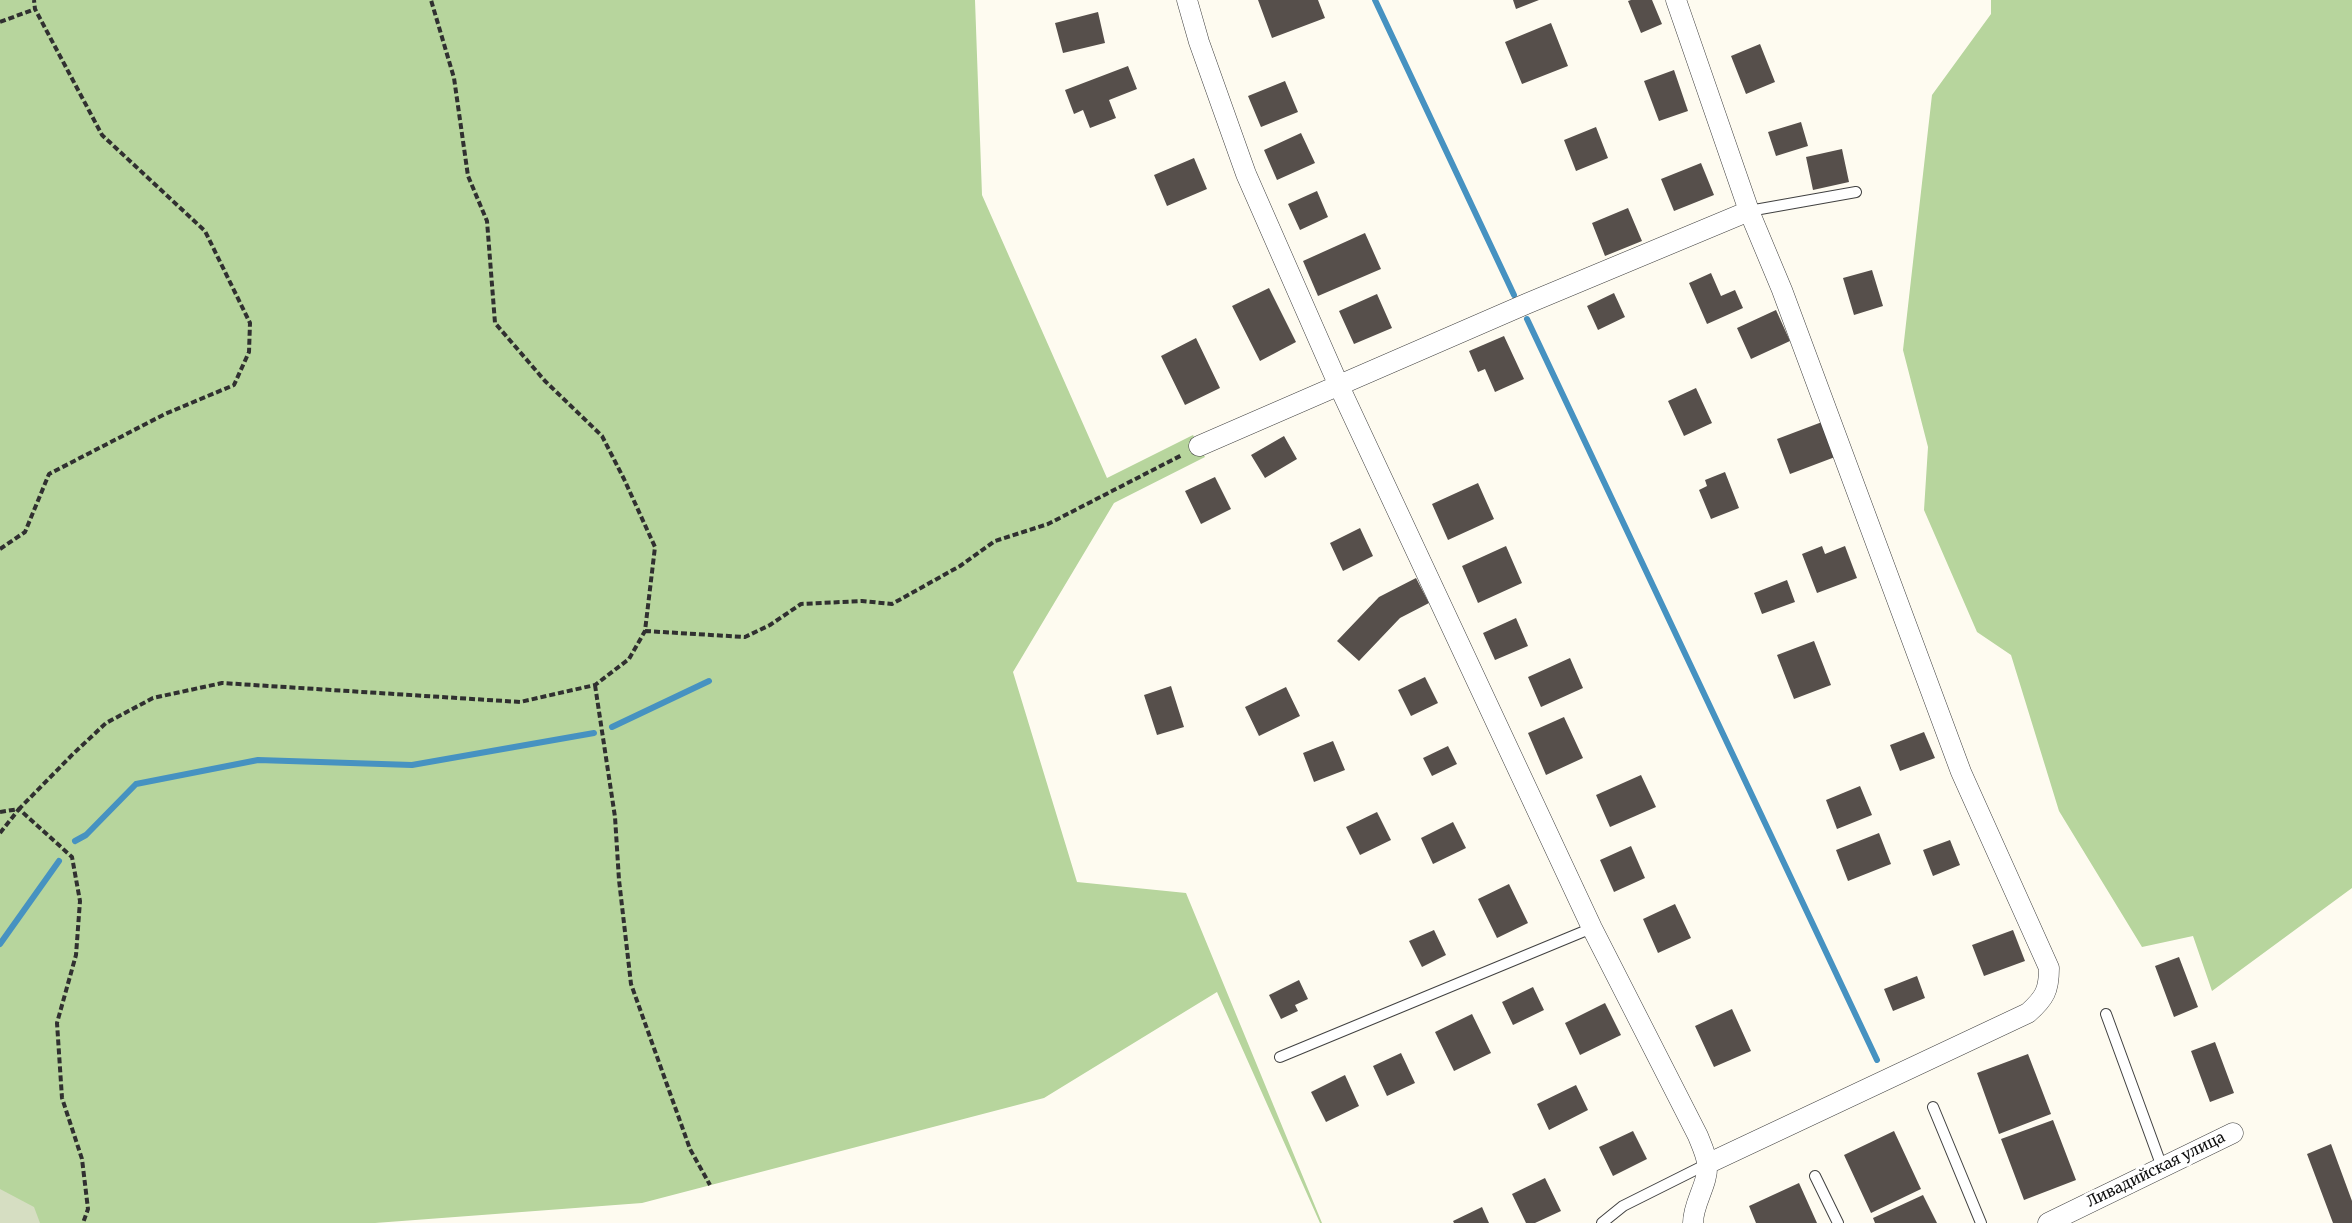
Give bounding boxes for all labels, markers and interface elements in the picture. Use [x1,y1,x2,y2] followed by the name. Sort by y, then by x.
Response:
[2084,1129,2228,1211] street label: Ливадийская улица

